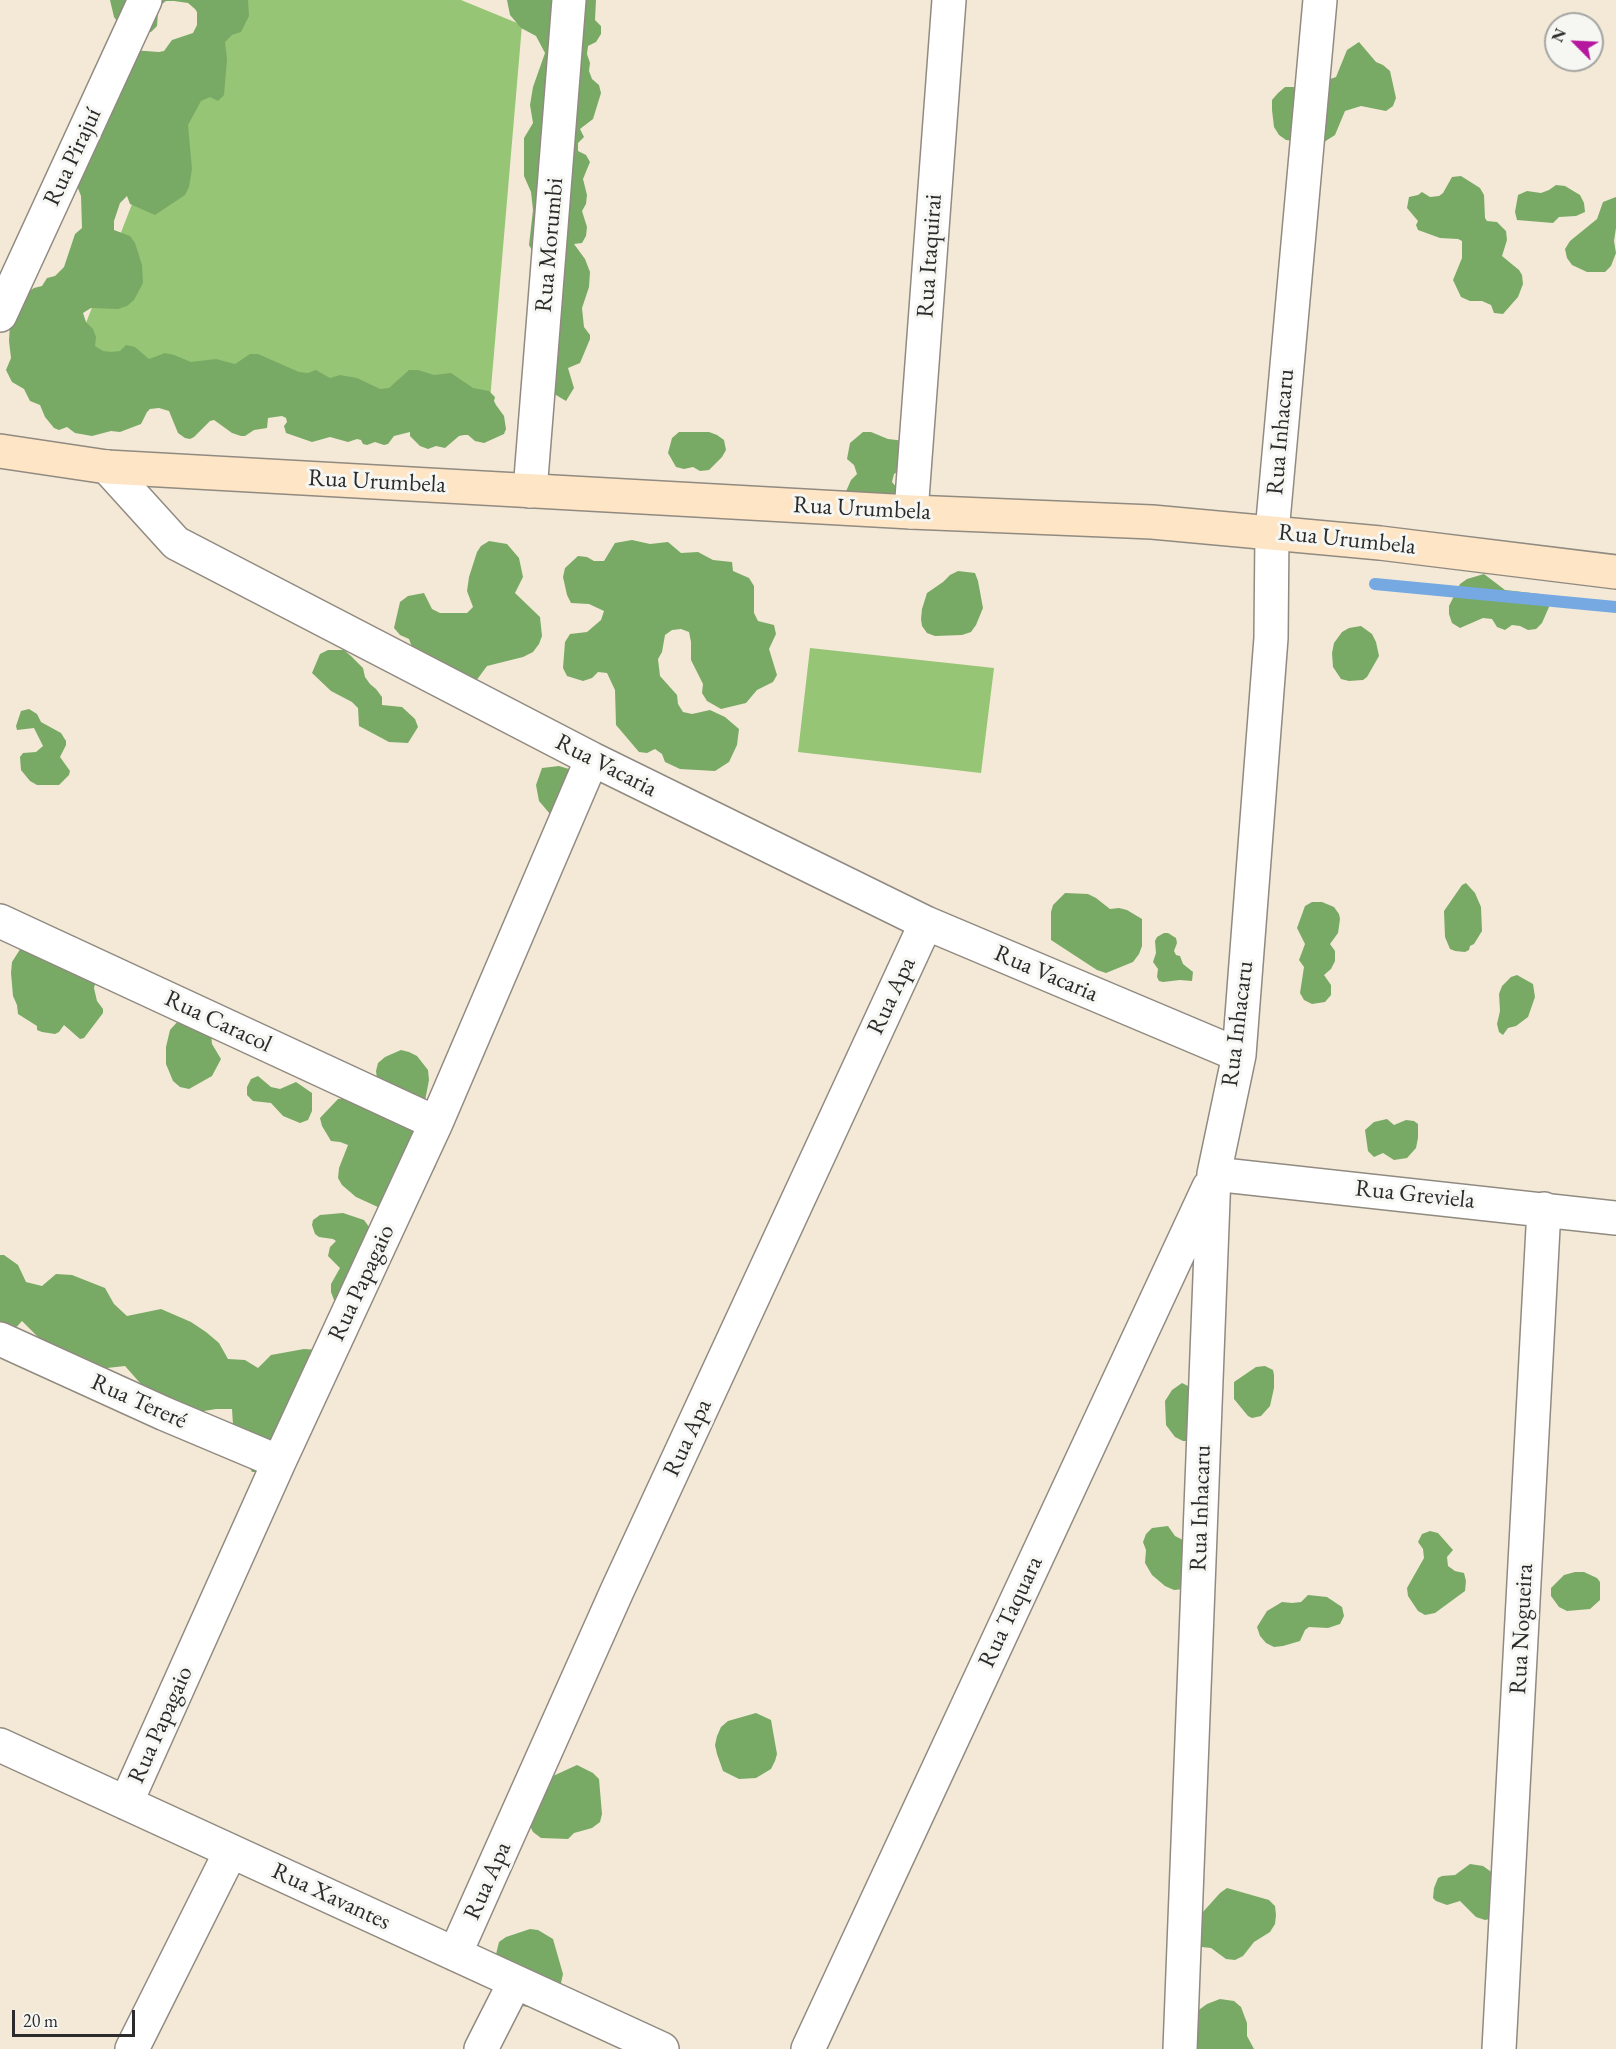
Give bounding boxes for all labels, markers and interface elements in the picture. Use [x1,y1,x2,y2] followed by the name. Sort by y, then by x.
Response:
[1544,12,1604,72] north arrow
[1547,25,1571,45] text: N
[38,104,108,210] street label: Rua Pirajuí
[530,177,570,313] street label: Rua Morumbi
[911,193,949,319] street label: Rua Itaquirai
[1261,368,1301,496] street label: Rua Inhacaru
[307,464,447,500] street label: Rua Urumbela
[792,491,932,527] street label: Rua Urumbela
[1277,518,1417,562] street label: Rua Urumbela
[551,728,661,804] street label: Rua Vacaria
[990,939,1102,1009] street label: Rua Vacaria
[862,953,922,1039] street label: Rua Apa
[1216,959,1260,1089] street label: Rua Inhacaru
[160,985,276,1059] street label: Rua Caracol
[1354,1174,1476,1216] street label: Rua Greviela
[323,1220,401,1346] street label: Rua Papagaio
[87,1368,191,1436] street label: Rua Tereré
[658,1395,718,1481] street label: Rua Apa
[1184,1444,1218,1572] street label: Rua Inhacaru
[973,1552,1049,1672] street label: Rua Taquara
[1504,1563,1540,1695] street label: Rua Nogueira
[122,1662,200,1788] street label: Rua Papagaio
[458,1838,518,1924] street label: Rua Apa
[267,1857,395,1937] street label: Rua Xavantes
[15,1998,138,2036] scale bar
[23,2009,58,2032] text: 20 m

